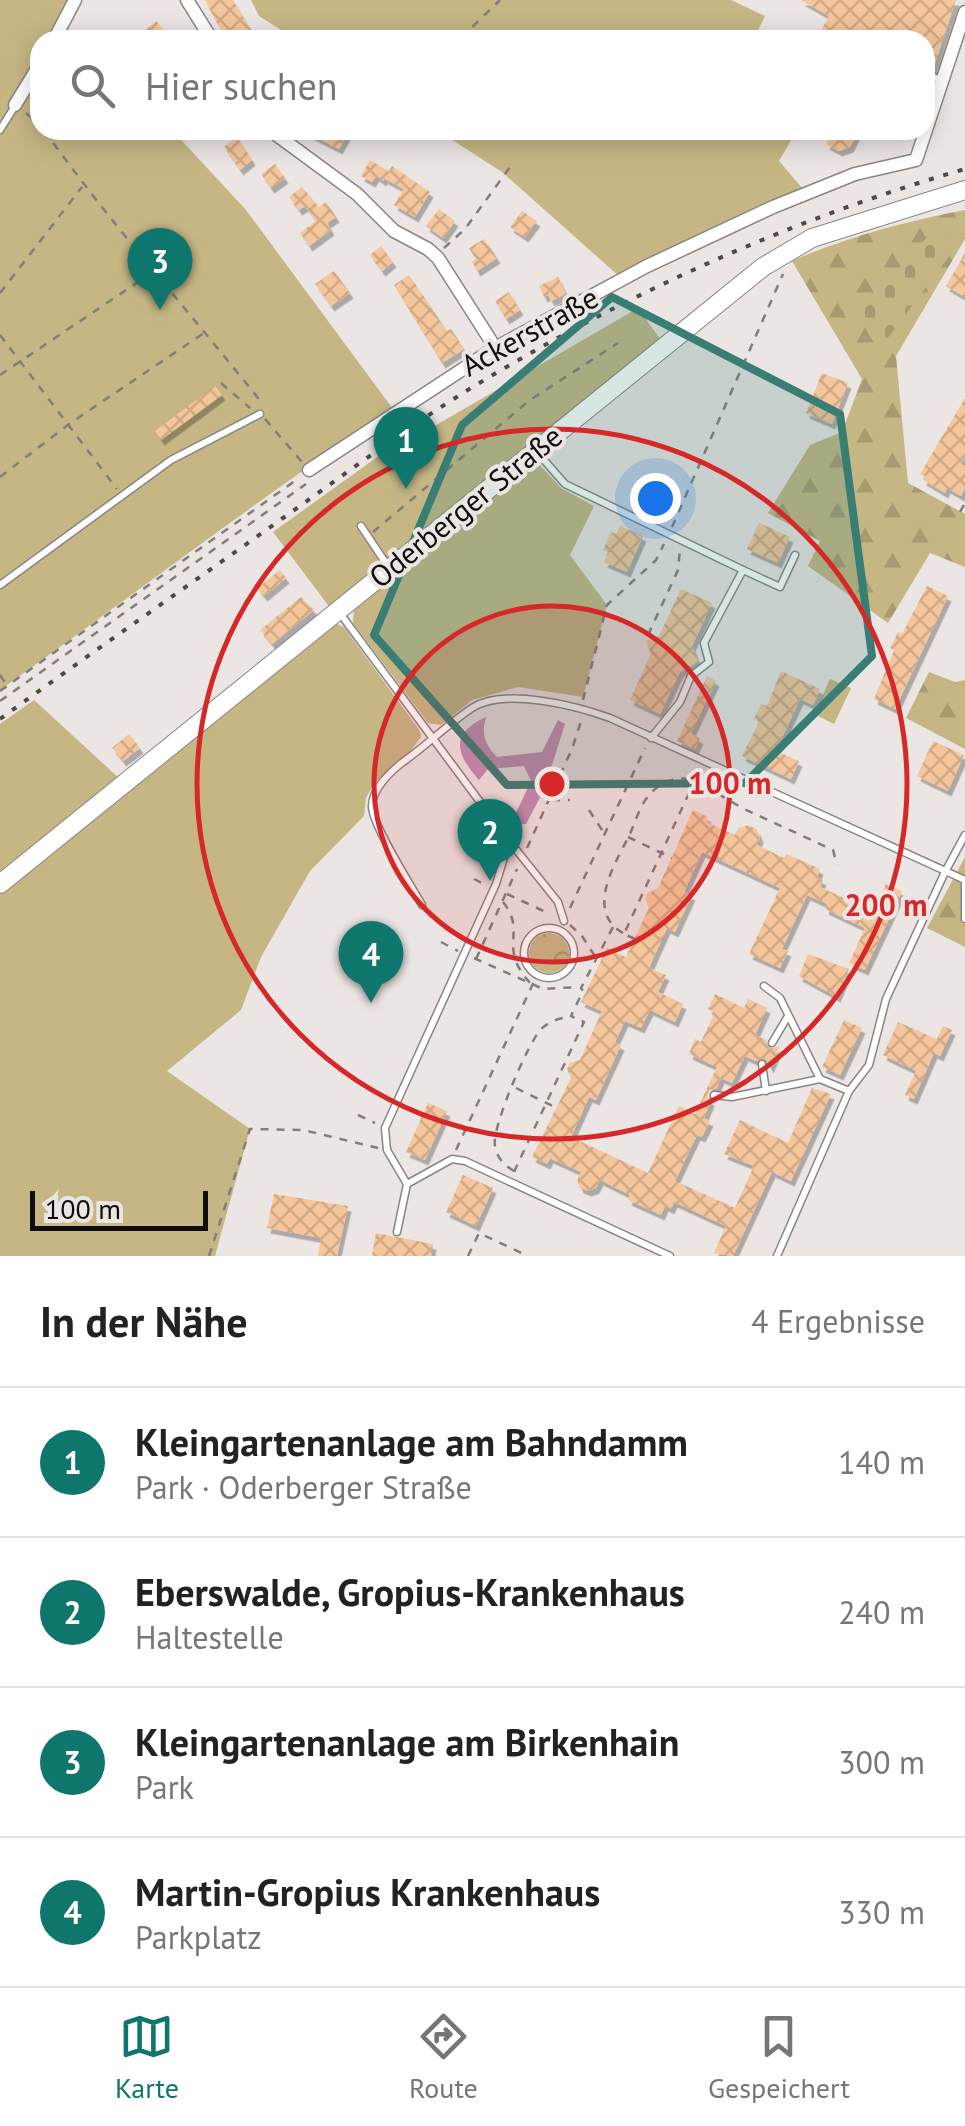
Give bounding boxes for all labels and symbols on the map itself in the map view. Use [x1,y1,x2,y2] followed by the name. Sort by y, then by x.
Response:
[128,228,192,310] pin: 3
[454,277,605,384] street label: Ackerstraße
[374,406,438,489] pin: 1
[361,416,570,596] street label: Oderberger Straße
[630,473,681,524] your location
[689,763,771,802] text: 100 m
[534,766,570,802] centre of rings
[458,798,522,881] pin: 2
[845,885,927,924] text: 200 m
[338,920,404,1003] pin: 4
[30,1186,208,1230] scale bar

